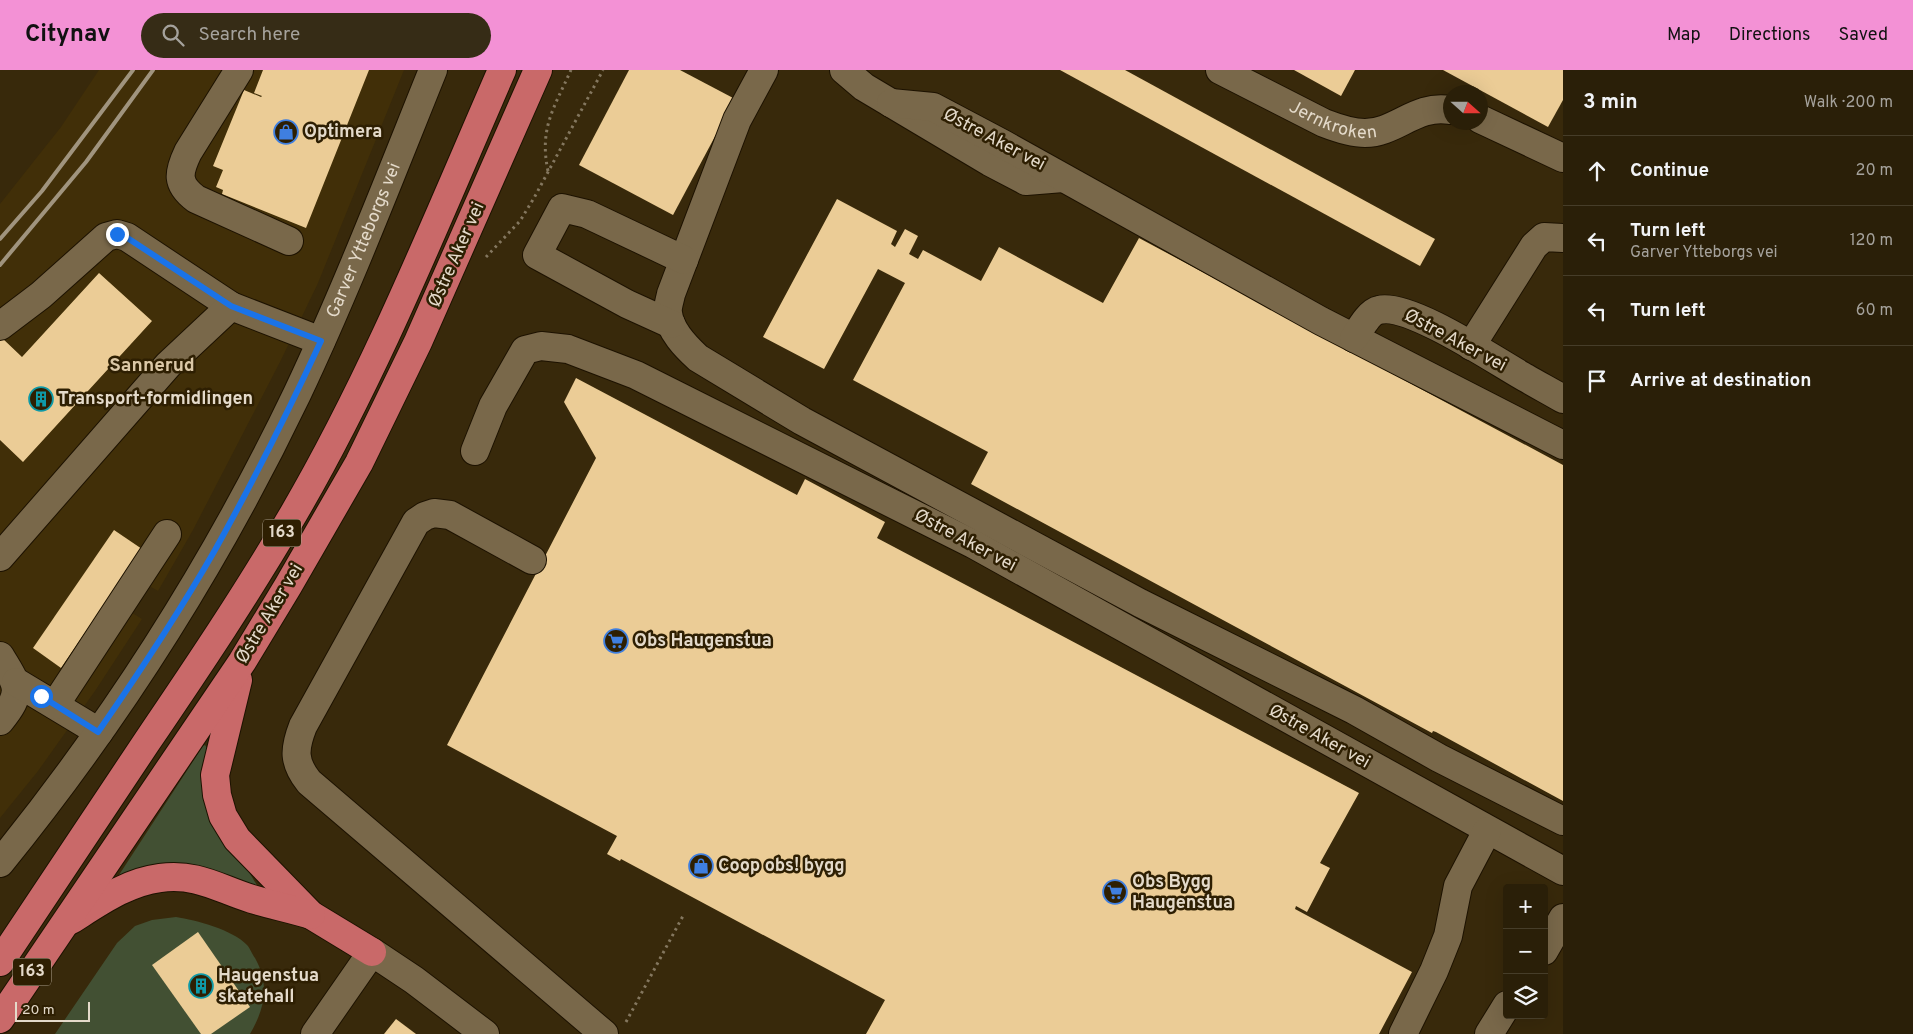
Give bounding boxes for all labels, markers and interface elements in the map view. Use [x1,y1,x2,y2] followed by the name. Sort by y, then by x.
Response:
[141,13,491,58] search box
[25,20,111,50] text: Citynav
[159,21,187,49] icon: search
[199,23,300,47] text: Search here
[1667,24,1701,47] text: Map
[1729,24,1811,47] text: Directions
[1839,24,1888,47] text: Saved
[1443,85,1488,130] north arrow
[1583,89,1638,116] text: 3 min
[1804,93,1893,113] text: Walk · 200 m
[1285,96,1378,145] street label: Jernkroken
[939,103,1049,177] street label: Østre Aker vei
[273,119,299,145] shop icon: Optimera
[304,121,382,144] place label: Optimera
[1583,157,1611,185] icon: ahead
[321,159,406,322] street label: Garver Ytteborgs vei
[1630,159,1709,183] text: Continue
[1856,161,1893,181] text: 20 m
[424,199,490,311] street label: Østre Aker vei
[1630,219,1706,243] text: Turn left
[106,223,129,246] route end
[1583,227,1611,255] icon: left
[1850,231,1893,251] text: 120 m
[1630,243,1778,263] text: Garver Ytteborgs vei
[1583,297,1611,325] icon: left
[1630,299,1706,323] text: Turn left
[1856,301,1893,321] text: 60 m
[1400,304,1510,378] street label: Østre Aker vei
[109,354,195,378] district label: Sannerud
[1583,367,1611,395] icon: arrive
[1630,369,1811,393] text: Arrive at destination
[28,386,54,412] building icon: Transport-formidlingen
[58,388,253,411] place label: Transport-formidlingen
[910,504,1020,578] street label: Østre Aker vei
[263,519,301,546] road number: 163
[231,560,309,668] street label: Østre Aker vei
[603,628,629,654] supermarket icon: Obs Haugenstua
[634,630,772,653] place label: Obs Haugenstua
[30,685,53,708] route start
[1264,700,1374,774] street label: Østre Aker vei
[688,853,714,879] shop icon: Coop obs! bygg
[718,855,845,878] place label: Coop obs! bygg
[1132,871,1233,915] place label: Obs Bygg Haugenstua
[1102,879,1128,905] supermarket icon: Obs Bygg Haugenstua
[1503,884,1548,1019] map controls
[1503,884,1548,929] button: +
[1503,929,1548,974] button: −
[13,959,51,986] road number: 163
[218,965,319,1009] place label: Haugenstua skatehall
[188,973,214,999] building icon: Haugenstua skatehall
[1503,974,1548,1019] button: layers
[15,999,90,1022] scale bar
[22,1002,55,1019] text: 20 m

